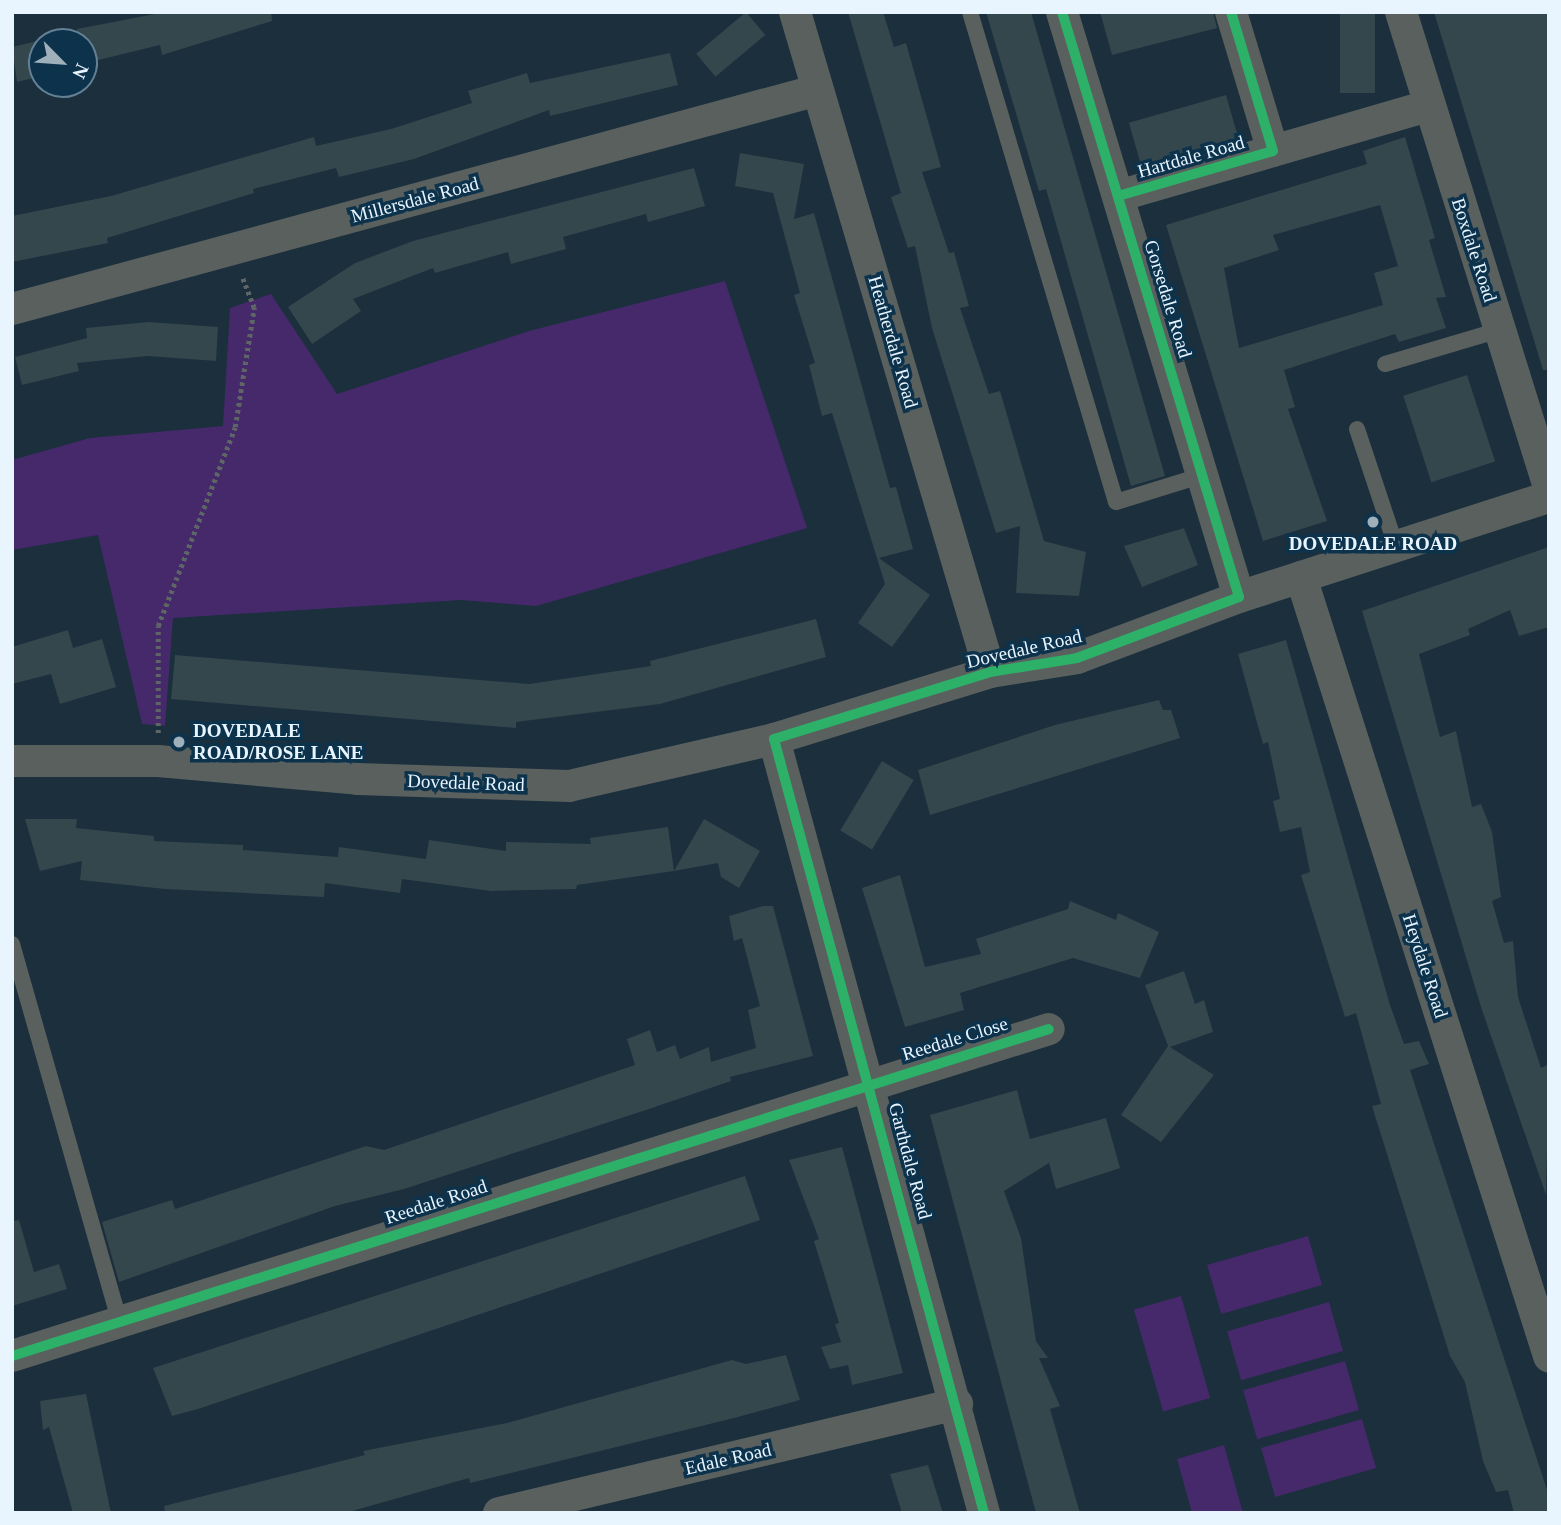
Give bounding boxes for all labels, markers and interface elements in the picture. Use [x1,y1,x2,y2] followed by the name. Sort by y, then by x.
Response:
[28,28,98,98] north arrow
[68,61,93,82] text: N
[1135,131,1247,183] street label: Hartdale Road
[349,172,481,228] street label: Millersdale Road
[1446,195,1502,305] street label: Boxdale Road
[1139,237,1197,361] street label: Gorsedale Road
[863,273,923,411] street label: Heatherdale Road
[1365,514,1381,530] marker: DOVEDALE ROAD
[1289,533,1457,555] place label: DOVEDALE ROAD
[964,625,1084,673] street label: Dovedale Road
[193,720,363,764] place label: DOVEDALE ROAD/ROSE LANE
[171,734,187,750] marker: DOVEDALE ROAD/ROSE LANE
[407,770,525,796] street label: Dovedale Road
[1397,911,1453,1021] street label: Heydale Road
[899,1012,1011,1066] street label: Reedale Close
[883,1100,937,1222] street label: Garthdale Road
[382,1175,490,1229] street label: Reedale Road
[683,1438,773,1480] street label: Edale Road

